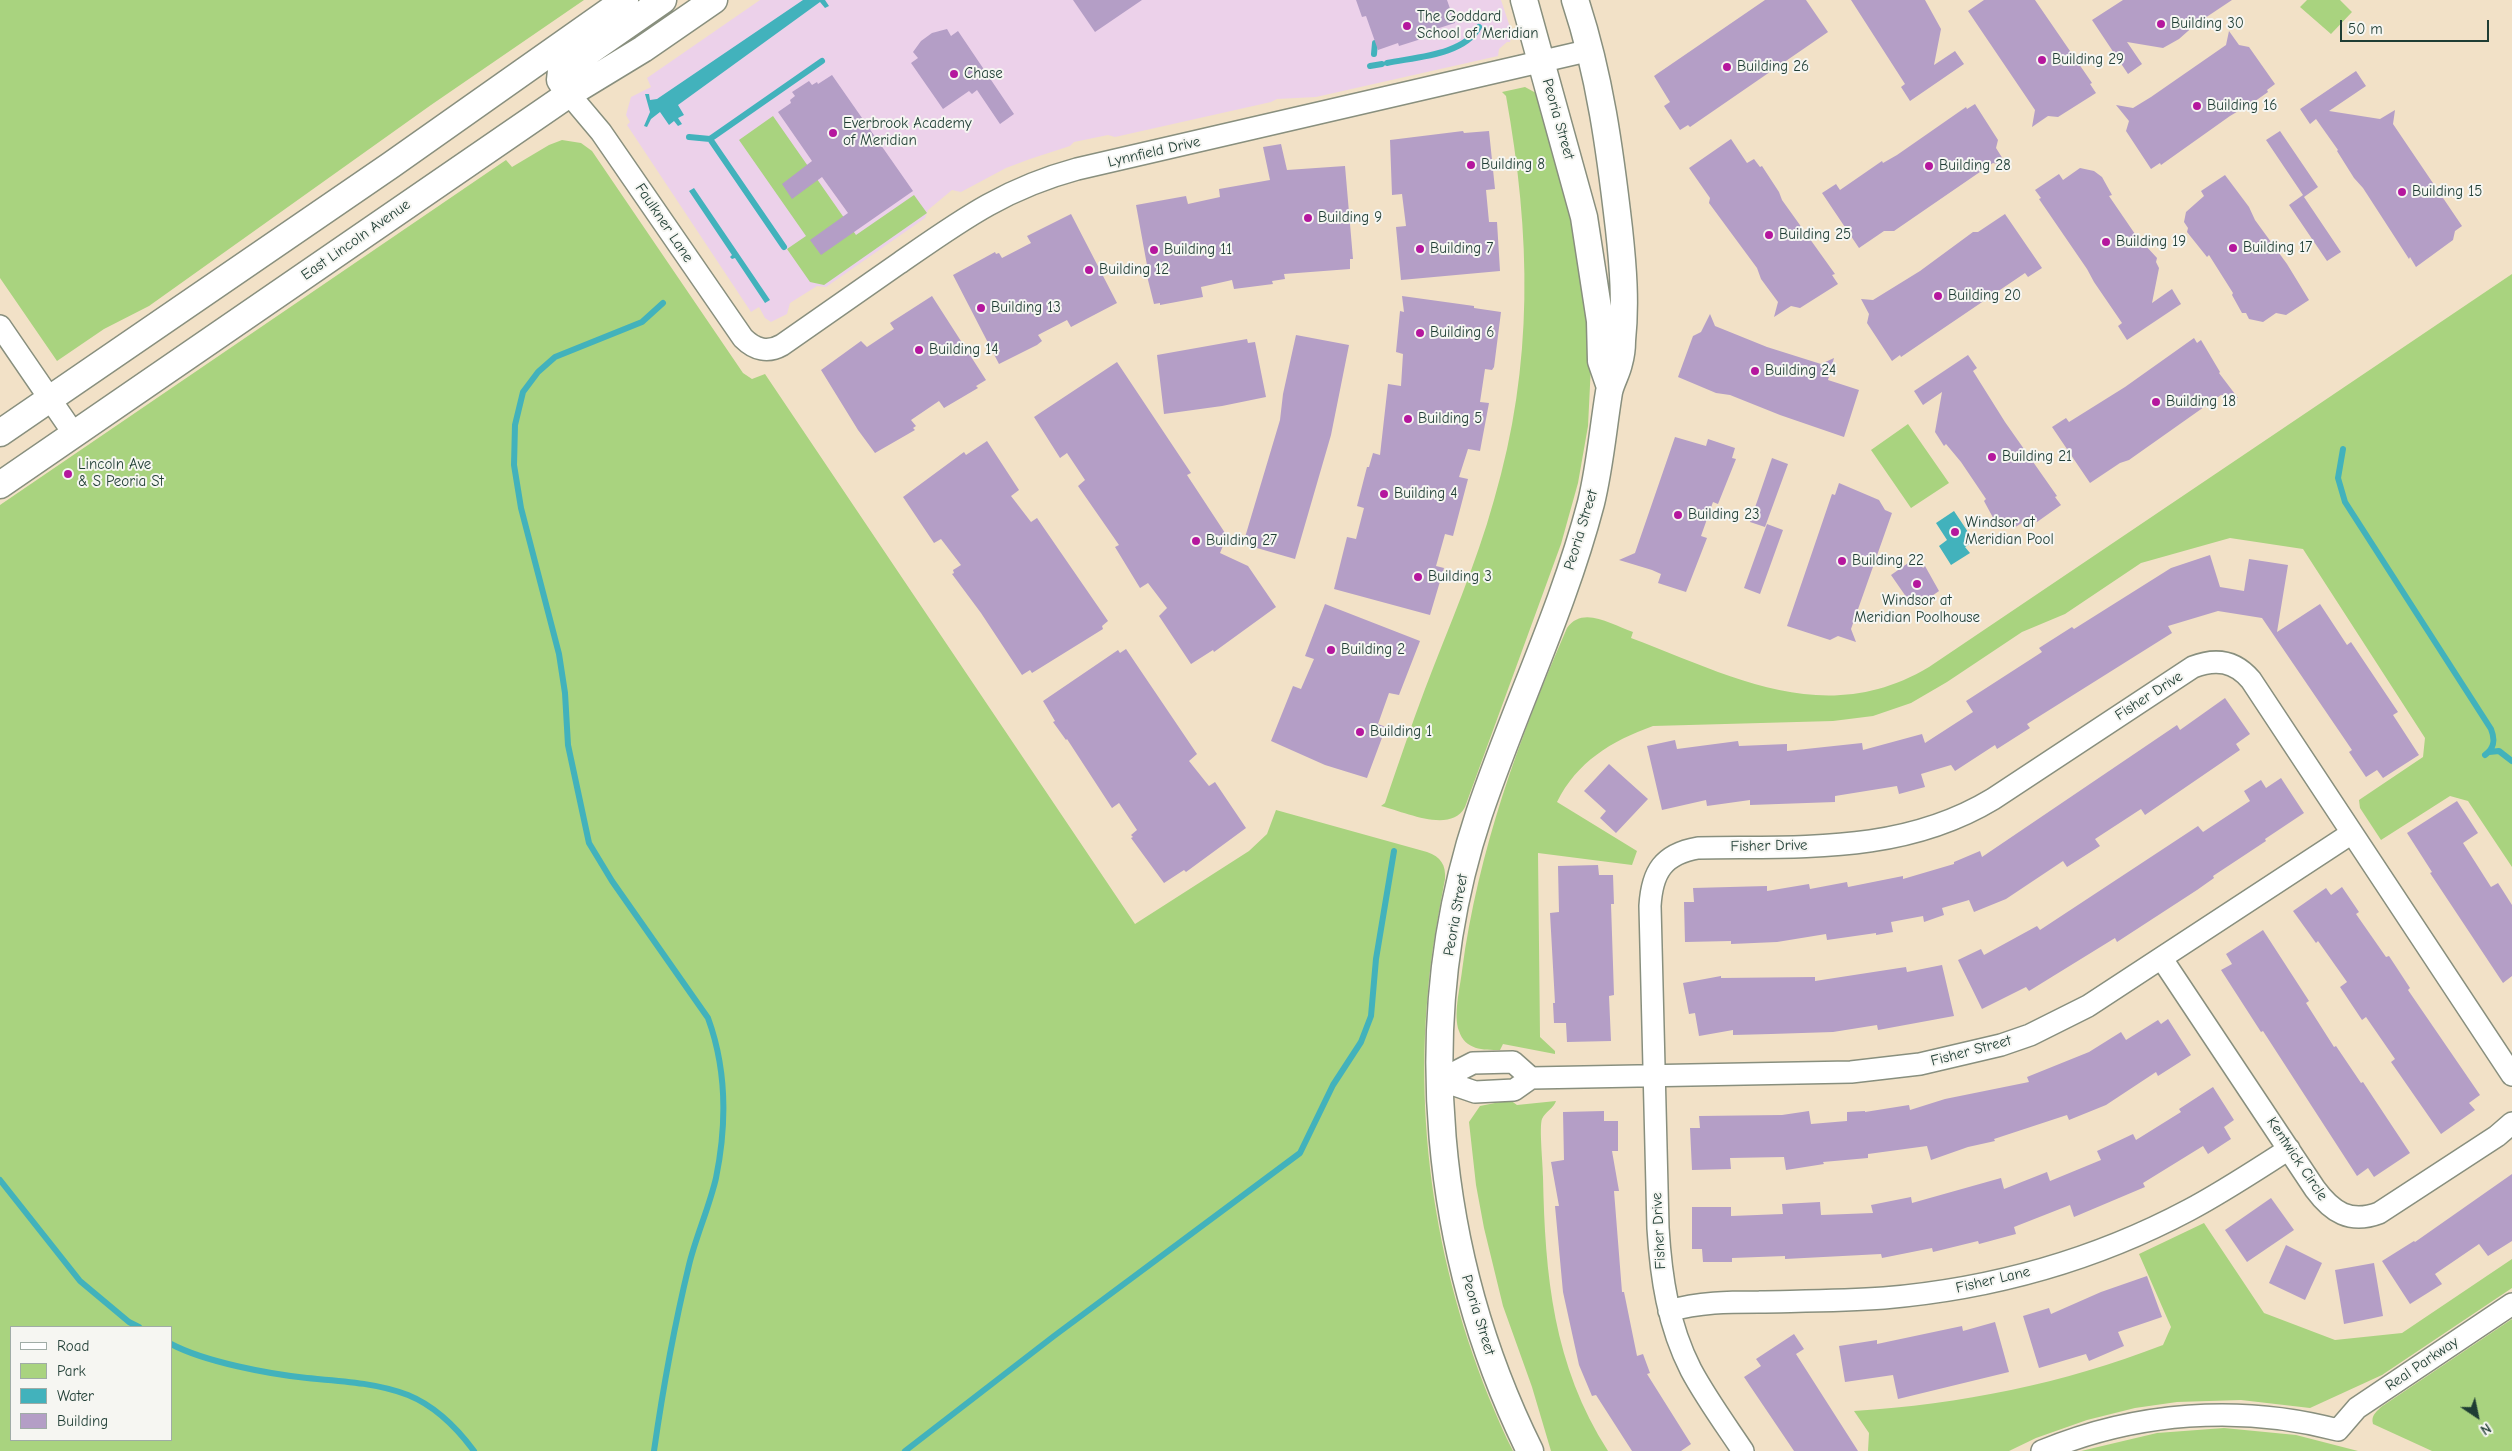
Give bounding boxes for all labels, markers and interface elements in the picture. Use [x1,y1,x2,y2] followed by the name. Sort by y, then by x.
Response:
[1417,8,1539,43] place label: The Goddard School of Meridian
[2342,10,2491,42] scale bar
[2171,15,2244,33] place label: Building 30
[2155,18,2167,30] marker: Building 30
[1401,20,1413,32] marker: The Goddard School of Meridian
[2348,20,2383,38] text: 50 m
[2052,51,2124,69] place label: Building 29
[2036,54,2048,66] marker: Building 29
[1737,58,1809,76] place label: Building 26
[1721,61,1733,73] marker: Building 26
[964,65,1003,83] place label: Chase
[948,68,960,80] marker: Chase
[1538,77,1578,161] street label: Peoria Street
[2207,97,2277,115] place label: Building 16
[2191,100,2203,112] marker: Building 16
[843,115,972,150] place label: Everbrook Academy of Meridian
[827,127,839,139] marker: Everbrook Academy of Meridian
[1106,133,1202,171] street label: Lynnfield Drive
[1481,156,1545,174] place label: Building 8
[1939,157,2011,175] place label: Building 28
[1465,159,1477,171] marker: Building 8
[1923,160,1935,172] marker: Building 28
[631,180,697,266] street label: Faulkner Lane
[2412,183,2482,201] place label: Building 15
[2396,186,2408,198] marker: Building 15
[298,196,414,284] street label: East Lincoln Avenue
[1318,209,1382,227] place label: Building 9
[1302,212,1314,224] marker: Building 9
[1779,226,1851,244] place label: Building 25
[1763,229,1775,241] marker: Building 25
[2116,233,2186,251] place label: Building 19
[2100,236,2112,248] marker: Building 19
[2243,239,2312,257] place label: Building 17
[1430,240,1493,258] place label: Building 7
[1164,241,1232,259] place label: Building 11
[2227,242,2239,254] marker: Building 17
[1414,243,1426,255] marker: Building 7
[1148,244,1160,256] marker: Building 11
[1099,261,1169,279] place label: Building 12
[1083,264,1095,276] marker: Building 12
[1948,287,2021,305] place label: Building 20
[1932,290,1944,302] marker: Building 20
[991,299,1061,317] place label: Building 13
[975,302,987,314] marker: Building 13
[1430,324,1494,342] place label: Building 6
[1414,327,1426,339] marker: Building 6
[929,341,998,359] place label: Building 14
[913,344,925,356] marker: Building 14
[1765,362,1836,380] place label: Building 24
[1749,365,1761,377] marker: Building 24
[2166,393,2236,411] place label: Building 18
[2150,396,2162,408] marker: Building 18
[1418,410,1482,428] place label: Building 5
[1402,413,1414,425] marker: Building 5
[2002,448,2072,466] place label: Building 21
[1986,451,1998,463] marker: Building 21
[78,456,164,491] place label: Lincoln Ave & S Peoria St
[62,468,74,480] marker: Lincoln Ave & S Peoria St
[1394,485,1458,503] place label: Building 4
[1378,488,1390,500] marker: Building 4
[1560,488,1602,572] street label: Peoria Street
[1688,506,1760,524] place label: Building 23
[1672,509,1684,521] marker: Building 23
[1965,514,2054,549] place label: Windsor at Meridian Pool
[1949,526,1961,538] marker: Windsor at Meridian Pool
[1206,532,1277,550] place label: Building 27
[1190,535,1202,547] marker: Building 27
[1852,552,1924,570] place label: Building 22
[1836,555,1848,567] marker: Building 22
[1428,568,1492,586] place label: Building 3
[1412,571,1424,583] marker: Building 3
[1911,578,1923,590] marker: Windsor at Meridian Poolhouse
[1854,592,1980,627] place label: Windsor at Meridian Poolhouse
[1341,641,1405,659] place label: Building 2
[1325,644,1337,656] marker: Building 2
[2112,667,2186,725] street label: Fisher Drive
[1370,723,1432,741] place label: Building 1
[1354,726,1366,738] marker: Building 1
[1730,836,1808,856] street label: Fisher Drive
[1440,873,1472,957] street label: Peoria Street
[1929,1032,2013,1070] street label: Fisher Street
[2263,1114,2331,1204] street label: Kentwick Circle
[1648,1192,1670,1270] street label: Fisher Drive
[1954,1263,2032,1297] street label: Fisher Lane
[1457,1273,1499,1357] street label: Peoria Street
[10,1326,172,1441] legend
[2382,1333,2462,1395] street label: Real Parkway
[57,1337,89,1355] text: Road
[57,1362,86,1380] text: Park
[57,1387,94,1405] text: Water
[2452,1391,2502,1441] north arrow
[57,1412,108,1430] text: Building
[2477,1419,2494,1438] text: N

